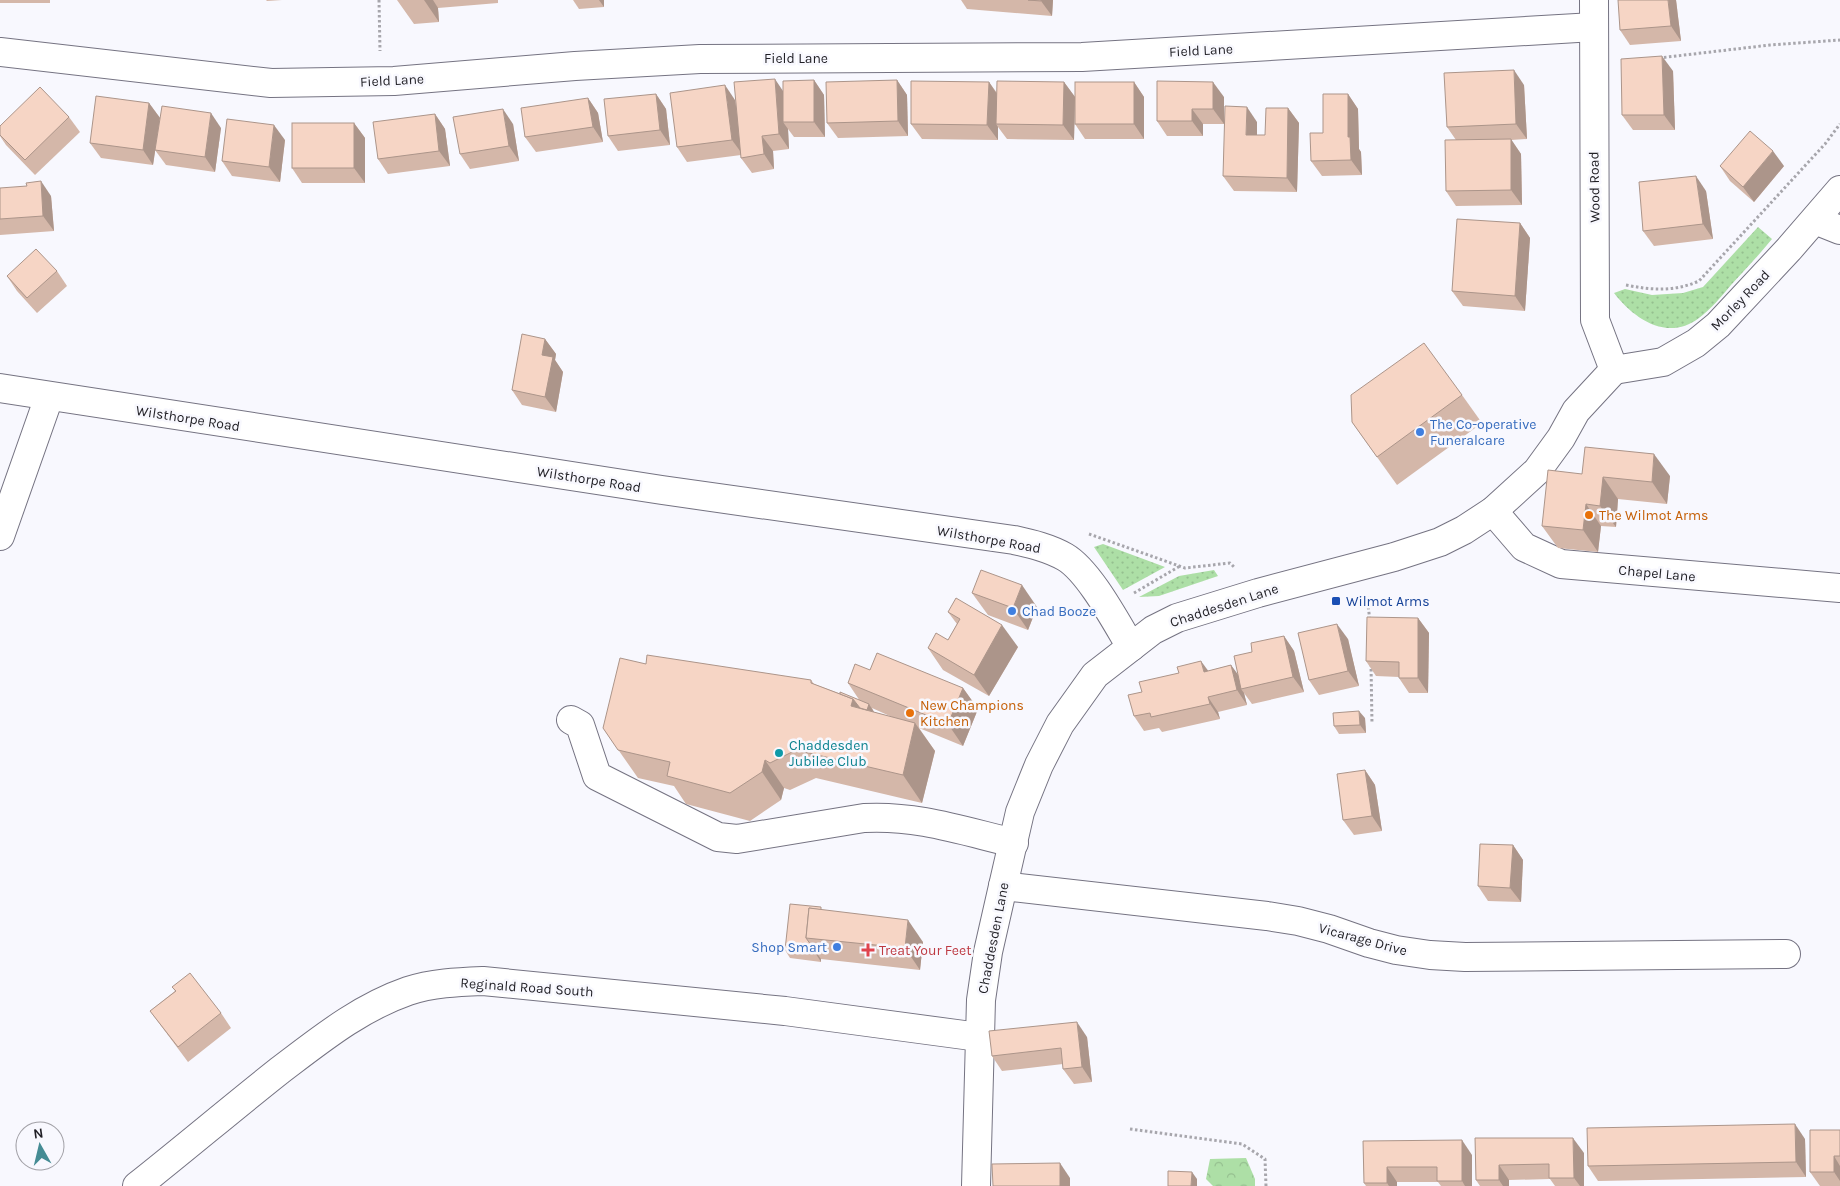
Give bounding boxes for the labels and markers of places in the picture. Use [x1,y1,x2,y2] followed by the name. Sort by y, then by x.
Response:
[1430,416,1537,449] place label: The Co-operative Funeralcare
[1414,426,1426,438] marker: The Co-operative Funeralcare
[1599,507,1708,524] place label: The Wilmot Arms
[1583,509,1595,521] marker: The Wilmot Arms
[1346,593,1430,610] place label: Wilmot Arms
[1330,595,1342,607] marker: Wilmot Arms
[1022,603,1096,620] place label: Chad Booze
[1006,605,1018,617] marker: Chad Booze
[920,697,1024,730] place label: New Champions Kitchen
[904,707,916,719] marker: New Champions Kitchen
[789,737,869,770] place label: Chaddesden Jubilee Club
[773,747,785,759] marker: Chaddesden Jubilee Club
[751,939,827,956] place label: Shop Smart
[831,941,843,953] marker: Shop Smart
[879,942,971,959] place label: Treat Your Feet
[861,943,875,957] marker: Treat Your Feet

